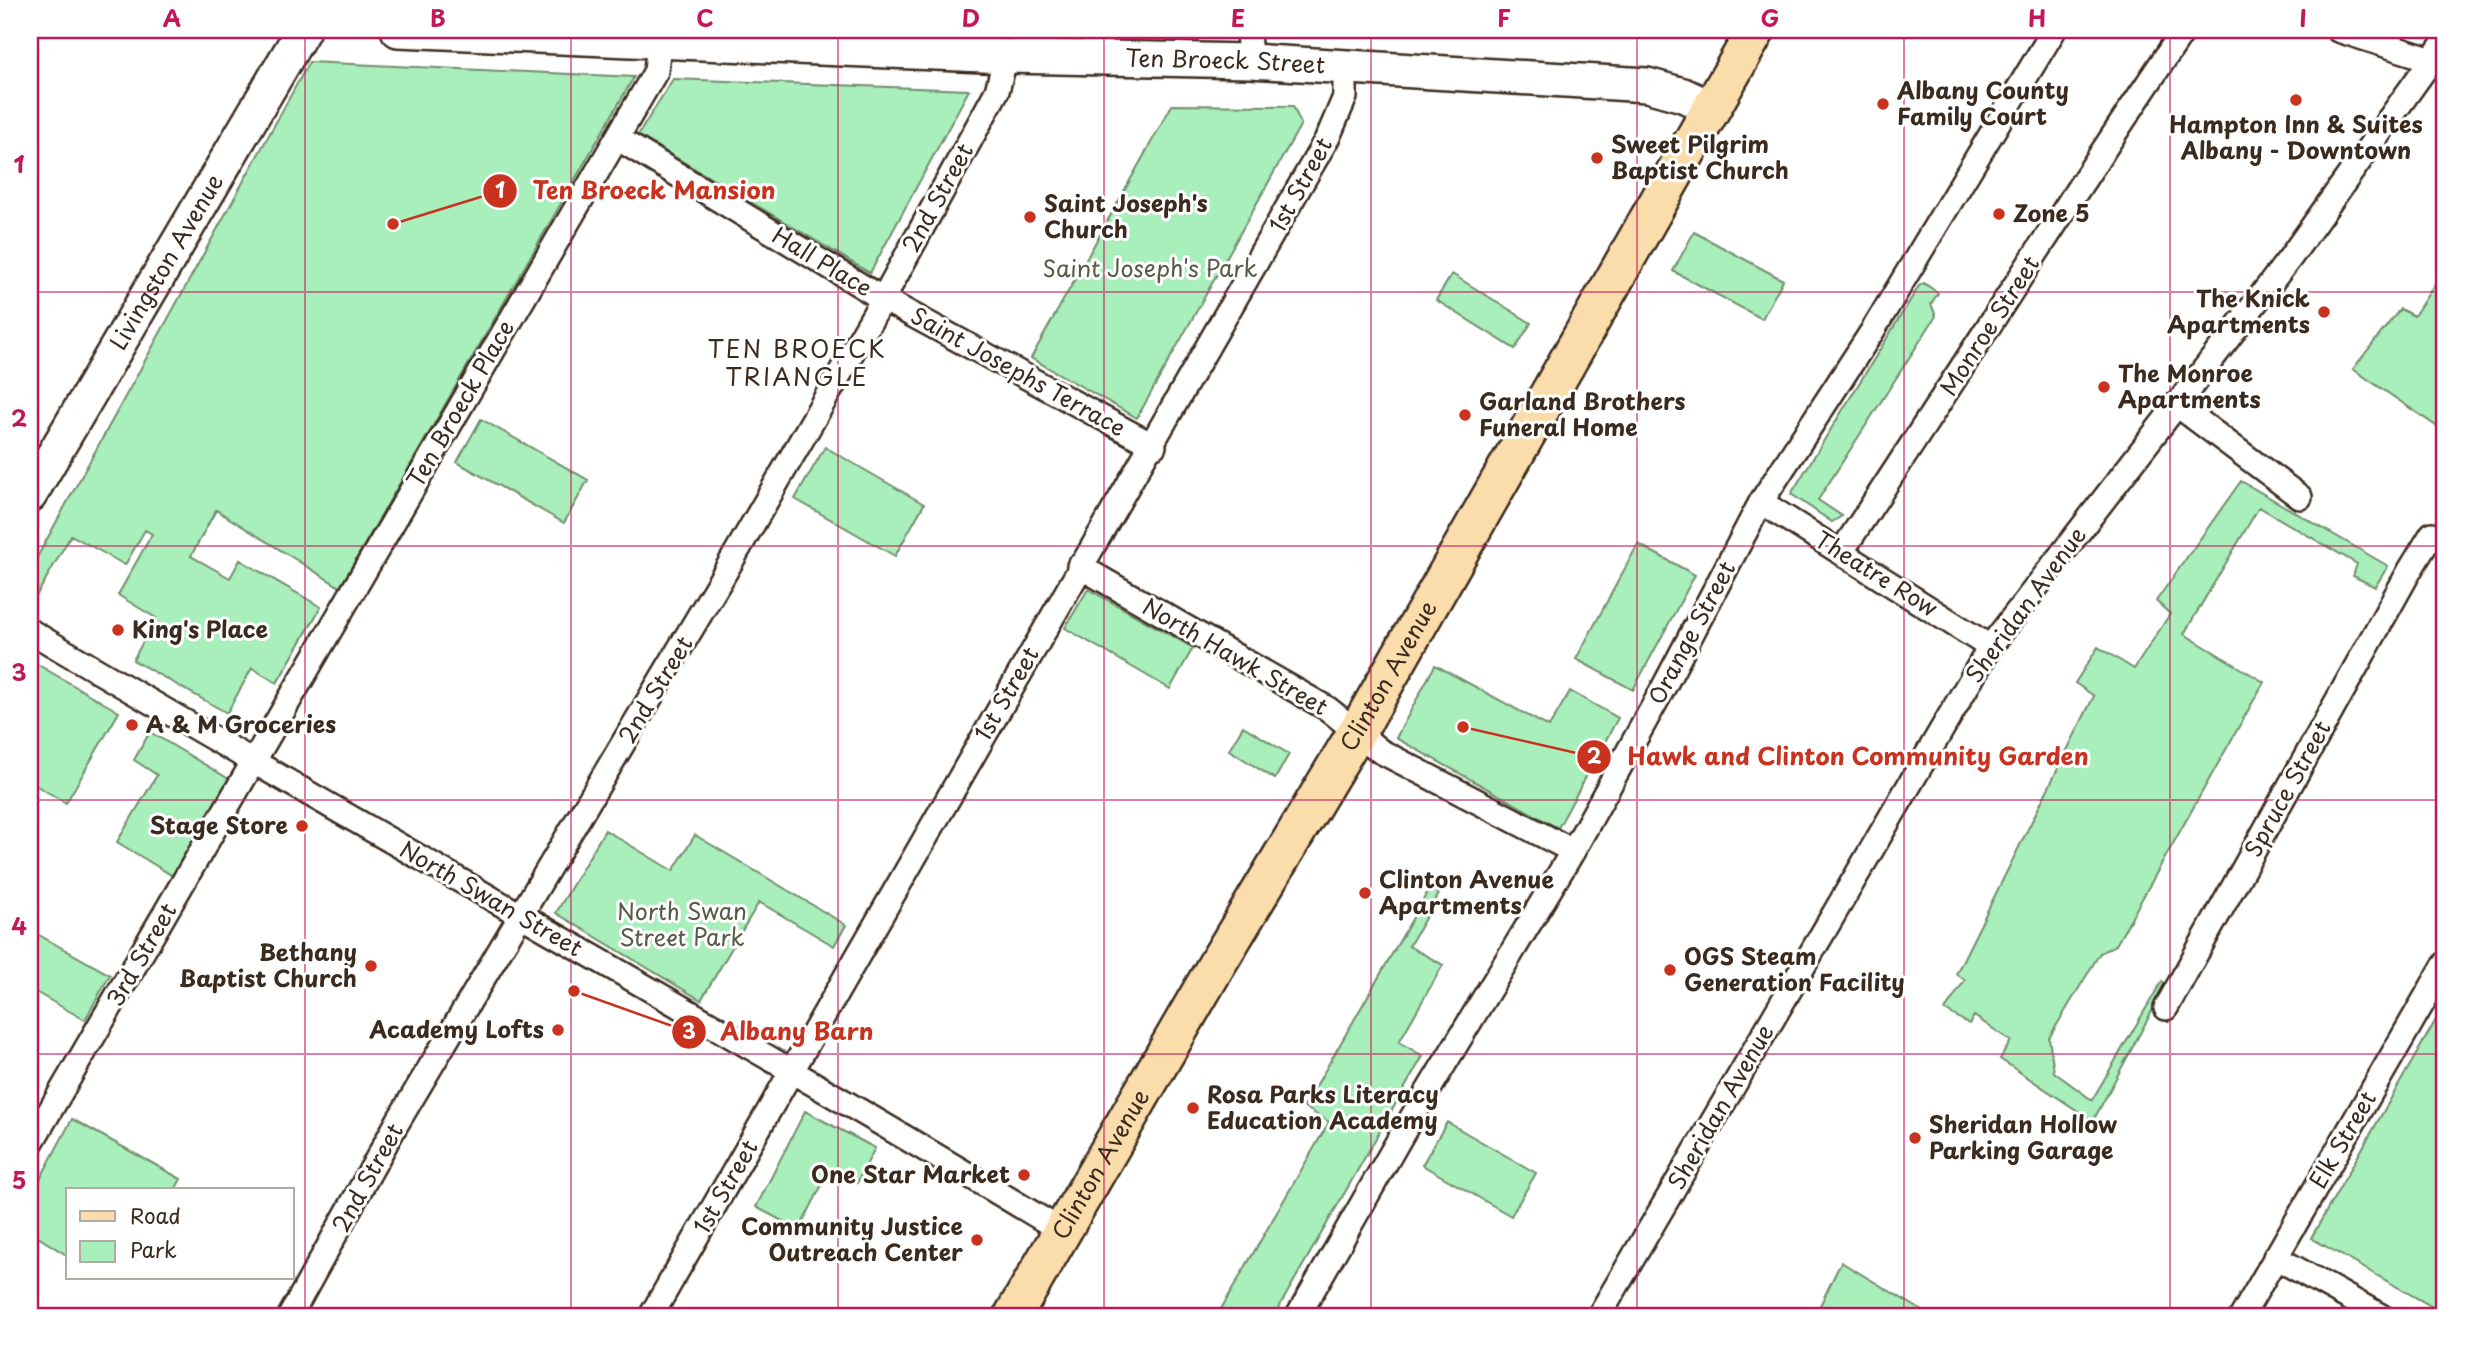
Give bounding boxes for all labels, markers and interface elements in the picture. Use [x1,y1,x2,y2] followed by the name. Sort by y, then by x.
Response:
[163,0,181,35] text: A
[430,0,446,35] text: B
[696,0,714,35] text: C
[962,0,980,35] text: D
[1231,0,1245,35] text: E
[1497,0,1511,35] text: F
[1761,0,1779,35] text: G
[2028,0,2046,35] text: H
[2299,0,2307,35] text: I
[1125,39,1326,82] street label: Ten Broeck Street
[1896,72,2069,133] place label: Albany County Family Court
[2288,92,2304,108] marker: Hampton Inn & Suites Albany - Downtown
[1875,96,1891,112] marker: Albany County Family Court
[2169,106,2423,167] place label: Hampton Inn & Suites Albany - Downtown
[1611,126,1789,187] place label: Sweet Pilgrim Baptist Church
[1259,131,1340,238] street label: 1st Street
[892,136,981,258] street label: 2nd Street
[14,146,25,181] text: 1
[1589,150,1605,166] marker: Sweet Pilgrim Baptist Church
[100,167,231,356] street label: Livingston Avenue
[482,168,790,213] callout: Ten Broeck Mansion
[533,171,775,207] text: Ten Broeck Mansion
[495,173,505,205] text: 1
[1044,185,1208,246] place label: Saint Joseph's Church
[2013,195,2090,230] place label: Zone 5
[1991,206,2007,222] marker: Zone 5
[1022,209,1038,225] marker: Saint Joseph's Church
[766,217,879,304] street label: Hall Place
[1930,248,2047,402] street label: Monroe Street
[1042,250,1258,285] park label: Saint Joseph's Park
[2167,280,2311,341] place label: The Knick Apartments
[905,297,1132,444] street label: Saint Josephs Terrace
[2316,304,2332,320] marker: The Knick Apartments
[397,313,522,494] street label: Ten Broeck Place
[707,330,887,394] district label: TEN BROECK TRIANGLE
[2118,355,2261,416] place label: The Monroe Apartments
[2096,379,2112,395] marker: The Monroe Apartments
[1479,383,1686,444] place label: Garland Brothers Funeral Home
[11,400,27,435] text: 2
[1457,407,1473,423] marker: Garland Brothers Funeral Home
[1956,519,2094,690] street label: Sheridan Avenue
[1809,521,1945,624] street label: Theatre Row
[1638,554,1743,710] street label: Orange Street
[1136,588,1335,723] street label: North Hawk Street
[1330,594,1444,757] street label: Clinton Avenue
[132,611,269,646] place label: King's Place
[110,622,126,638] marker: King's Place
[609,629,701,750] street label: 2nd Street
[965,640,1047,747] street label: 1st Street
[11,654,27,689] text: 3
[146,706,336,741] place label: A & M Groceries
[2235,714,2339,863] street label: Spruce Street
[124,717,140,733] marker: A & M Groceries
[1576,734,2104,779] callout: Hawk and Clinton Community Garden
[1627,737,2089,773] text: Hawk and Clinton Community Garden
[1587,739,1602,771] text: 2
[150,807,289,842] place label: Stage Store
[294,818,310,834] marker: Stage Store
[394,831,590,964] street label: North Swan Street
[1379,861,1554,922] place label: Clinton Avenue Apartments
[1357,885,1373,901] marker: Clinton Avenue Apartments
[617,893,747,954] park label: North Swan Street Park
[97,896,184,1013] street label: 3rd Street
[11,908,27,943] text: 4
[179,934,357,995] place label: Bethany Baptist Church
[1684,938,1905,999] place label: OGS Steam Generation Facility
[363,958,379,974] marker: Bethany Baptist Church
[1662,962,1678,978] marker: OGS Steam Generation Facility
[672,1009,888,1054] callout: Albany Barn
[368,1011,544,1046] place label: Academy Lofts
[719,1012,874,1048] text: Albany Barn
[682,1014,696,1046] text: 3
[1658,1017,1781,1195] street label: Sheridan Avenue
[550,1022,566,1038] marker: Academy Lofts
[1207,1076,1439,1137] place label: Rosa Parks Literacy Education Academy
[1042,1082,1157,1246] street label: Clinton Avenue
[2300,1084,2384,1194] street label: Elk Street
[1185,1100,1201,1116] marker: Rosa Parks Literacy Education Academy
[1929,1106,2118,1167] place label: Sheridan Hollow Parking Garage
[322,1116,411,1238] street label: 2nd Street
[1907,1130,1923,1146] marker: Sheridan Hollow Parking Garage
[684,1133,766,1240] street label: 1st Street
[811,1156,1010,1191] place label: One Star Market
[12,1162,26,1197] text: 5
[1016,1167,1032,1183] marker: One Star Market
[66,1188,294,1280] legend
[130,1199,181,1231] text: Road
[741,1208,963,1269] place label: Community Justice Outreach Center
[969,1232,985,1248] marker: Community Justice Outreach Center
[130,1233,177,1265] text: Park

